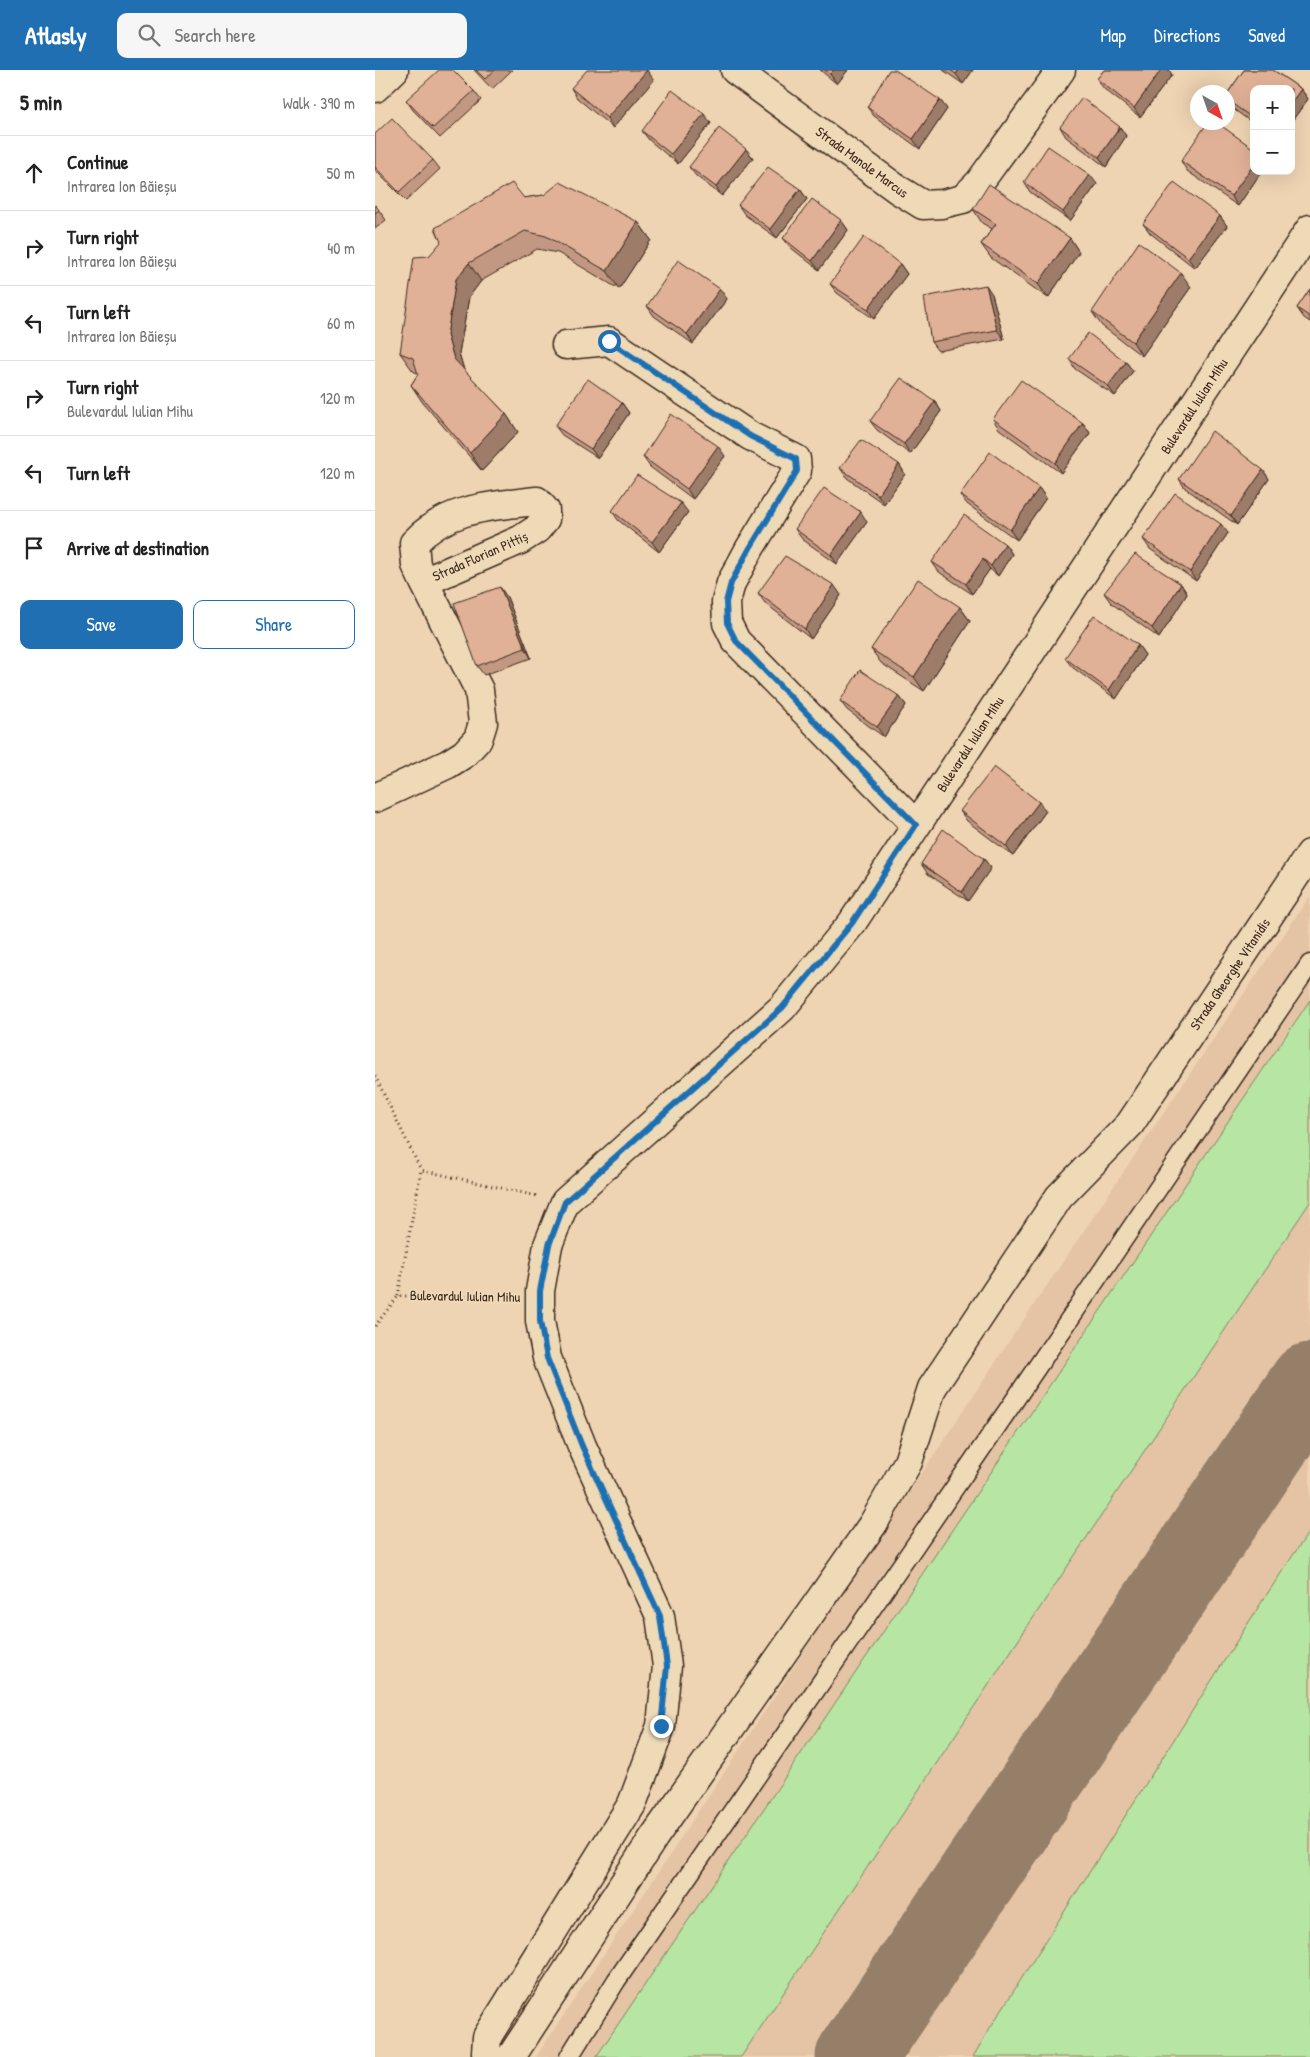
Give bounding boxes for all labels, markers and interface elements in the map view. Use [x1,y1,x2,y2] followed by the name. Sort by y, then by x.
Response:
[117,13,467,58] search box
[25,19,87,51] text: Atlasly
[135,21,163,49] icon: search
[175,22,256,48] text: Search here
[1101,23,1126,48] text: Map
[1154,23,1220,48] text: Directions
[1248,23,1285,48] text: Saved
[1190,85,1235,130] north arrow
[1250,85,1295,175] map controls
[1250,85,1295,130] button: +
[20,88,62,117] text: 5 min
[283,92,355,114] text: Walk · 390 m
[812,122,912,202] street label: Strada Manole Marcus
[1250,130,1295,175] button: −
[67,149,128,175] text: Continue
[20,159,48,187] icon: ahead
[327,162,355,184] text: 50 m
[67,175,176,197] text: Intrarea Ion Băieșu
[67,224,138,250] text: Turn right
[20,234,48,262] icon: right
[327,237,355,259] text: 40 m
[67,250,176,272] text: Intrarea Ion Băieșu
[67,299,130,325] text: Turn left
[20,309,48,337] icon: left
[327,312,355,334] text: 60 m
[67,325,176,347] text: Intrarea Ion Băieșu
[598,330,621,353] route start
[1156,354,1232,457] street label: Bulevardul Iulian Mihu
[67,374,138,400] text: Turn right
[20,384,48,412] icon: right
[320,387,355,409] text: 120 m
[67,400,193,422] text: Bulevardul Iulian Mihu
[20,459,48,487] icon: left
[67,460,130,486] text: Turn left
[320,462,355,484] text: 120 m
[429,526,530,585] street label: Strada Florian Pittiș
[20,534,48,562] icon: arrive
[67,535,209,561] text: Arrive at destination
[20,600,183,649] button: Save
[193,600,355,649] button: Share
[932,692,1008,795] street label: Bulevardul Iulian Mihu
[1185,914,1275,1034] street label: Strada Gheorghe Vitanidis
[410,1285,521,1306] street label: Bulevardul Iulian Mihu
[650,1715,673,1738] route end

